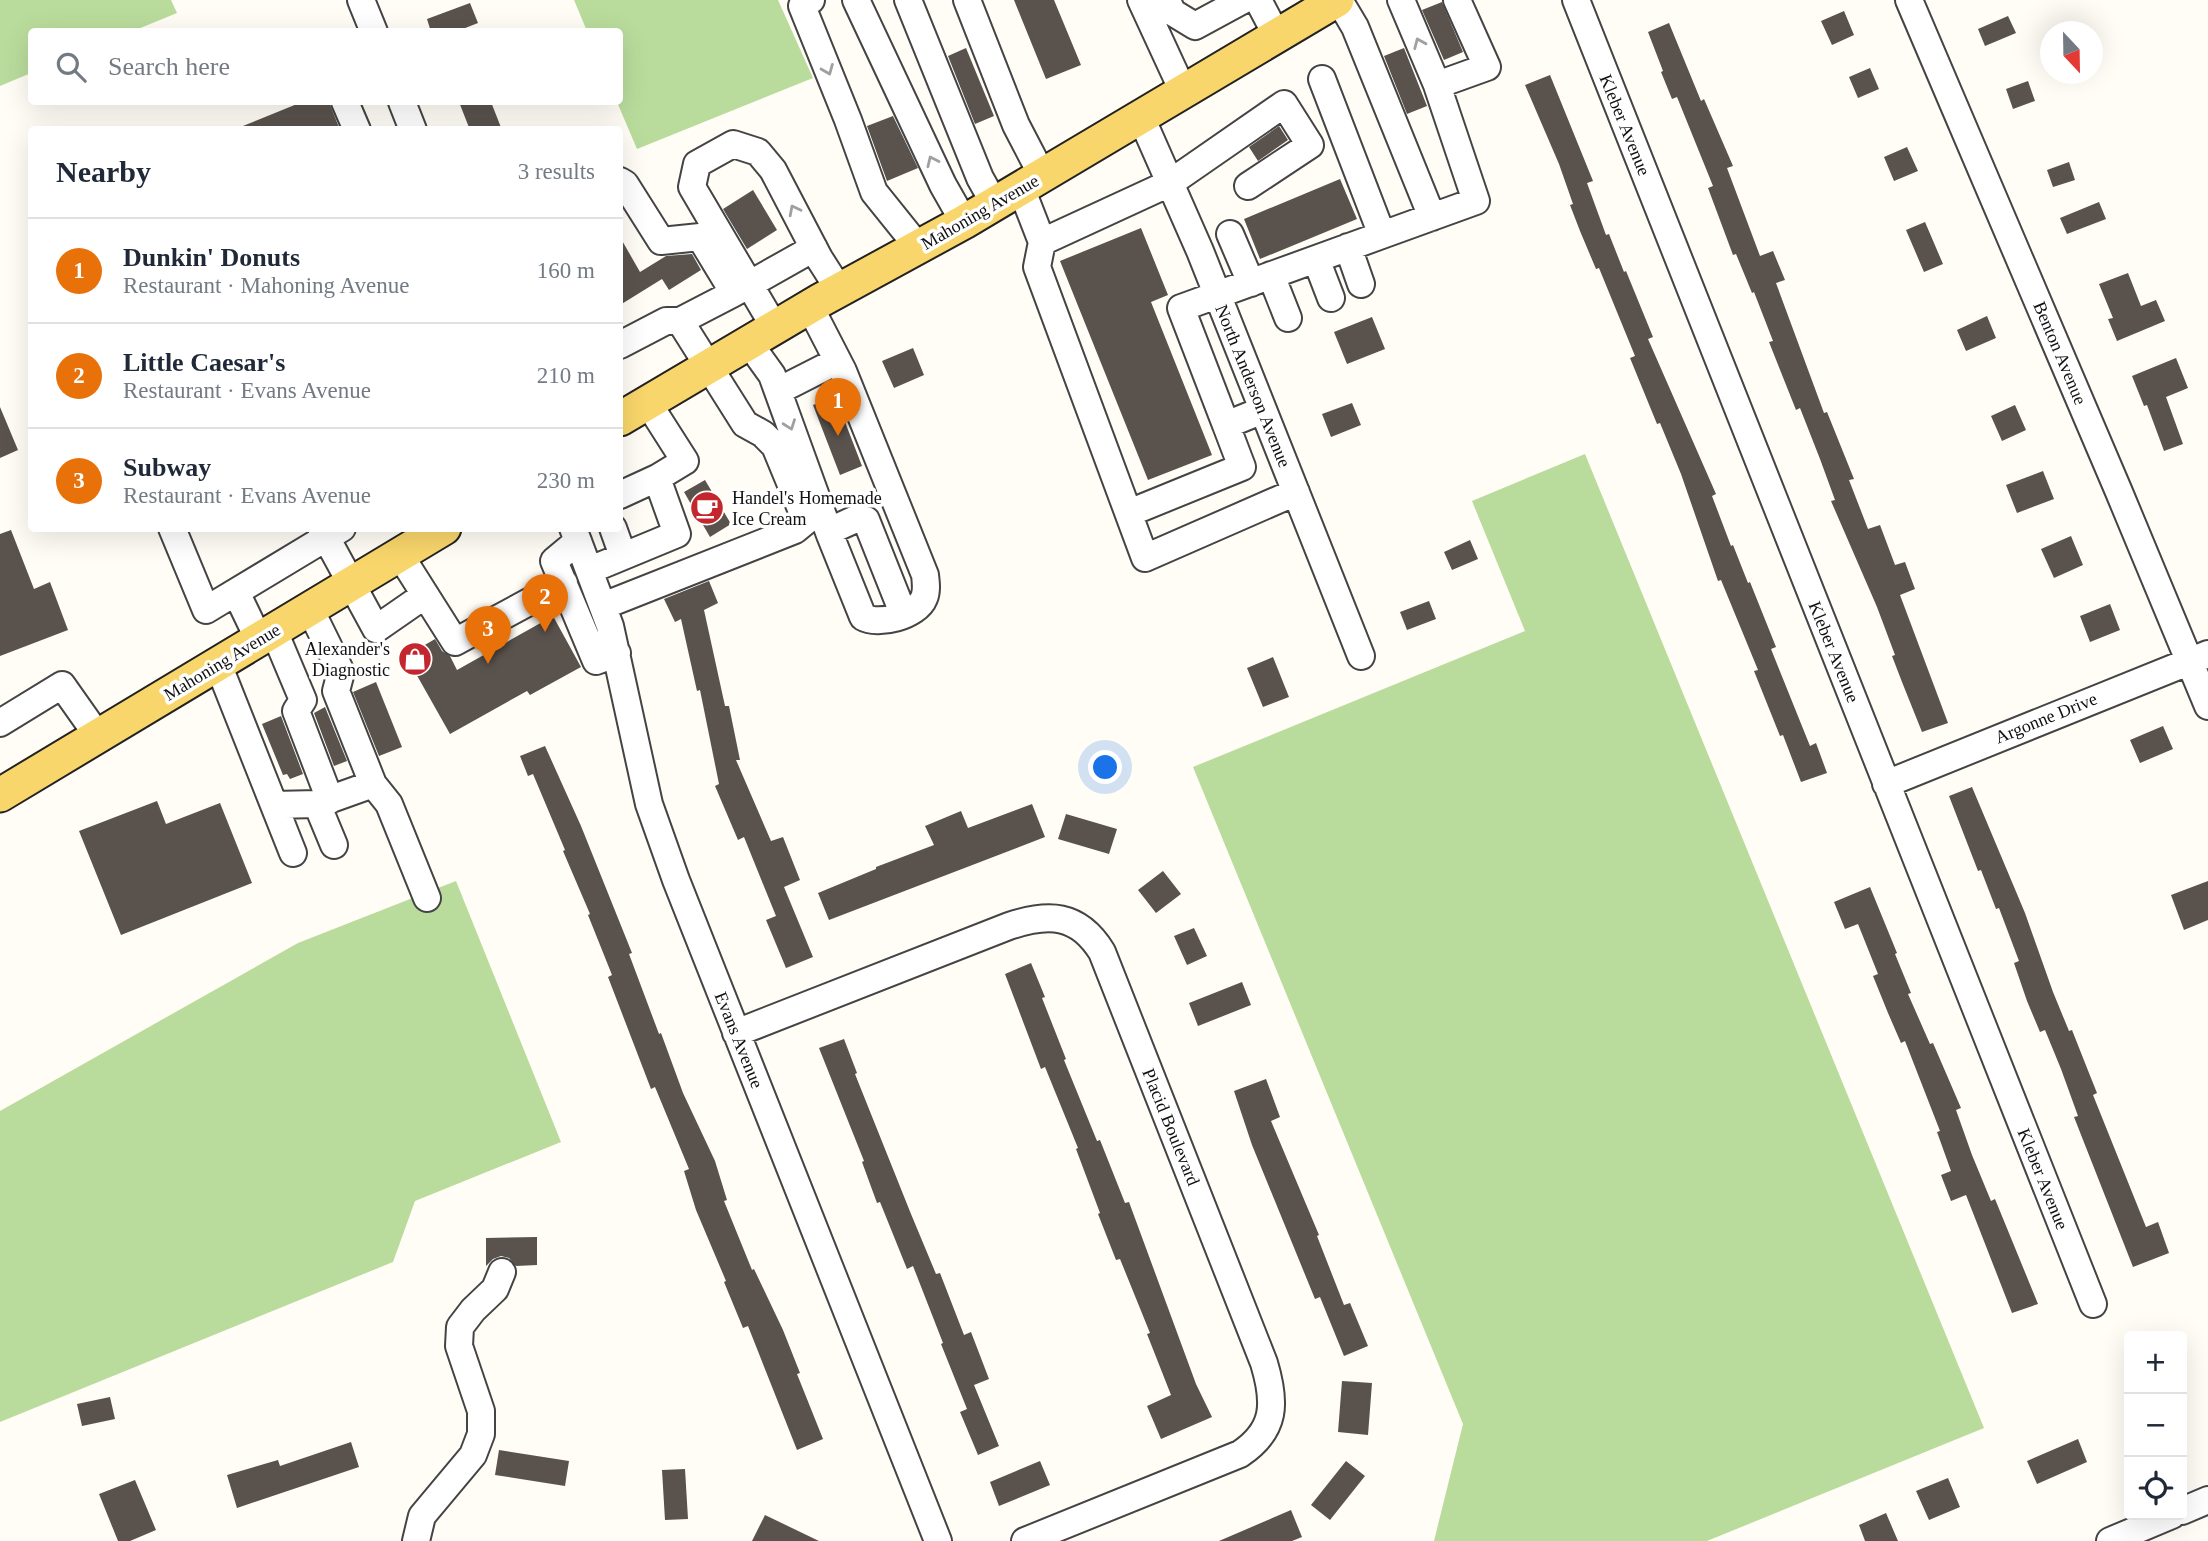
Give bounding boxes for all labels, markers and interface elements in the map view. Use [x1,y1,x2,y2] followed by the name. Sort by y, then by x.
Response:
[2040,21,2103,84] north arrow
[28,28,623,105] search box
[1413,37,1427,50] one-way arrow
[52,48,90,86] icon: search
[108,52,230,81] text: Search here
[820,62,834,75] one-way arrow
[1596,72,1654,178] street label: Kleber Avenue
[56,155,151,188] text: Nearby
[926,156,940,169] one-way arrow
[518,159,595,184] text: 3 results
[918,170,1042,254] street label: Mahoning Avenue
[789,205,803,217] one-way arrow
[123,243,300,272] text: Dunkin' Donuts
[73,258,85,283] text: 1
[537,258,595,283] text: 160 m
[123,273,409,298] text: Restaurant · Mahoning Avenue
[2029,298,2091,408] street label: Benton Avenue
[1211,302,1295,470] street label: North Anderson Avenue
[123,348,285,377] text: Little Caesar's
[73,363,85,388] text: 2
[537,363,595,388] text: 210 m
[123,378,371,403] text: Restaurant · Evans Avenue
[815,378,861,436] pin: 1
[782,419,796,431] one-way arrow
[123,453,211,482] text: Subway
[73,468,85,493] text: 3
[537,468,595,493] text: 230 m
[123,483,371,508] text: Restaurant · Evans Avenue
[732,488,882,529] place label: Handel's Homemade Ice Cream
[688,489,726,527] cafe icon: Handel's Homemade Ice Cream
[522,574,568,632] pin: 2
[1805,599,1863,705] street label: Kleber Avenue
[465,606,511,664] pin: 3
[160,619,284,705] street label: Mahoning Avenue
[305,639,390,680] place label: Alexander's Diagnostic
[396,640,434,678] shop icon: Alexander's Diagnostic
[1992,688,2100,748] street label: Argonne Drive
[1088,750,1122,784] your location
[711,989,767,1091] street label: Evans Avenue
[1138,1066,1204,1188] street label: Placid Boulevard
[2014,1126,2072,1232] street label: Kleber Avenue
[2124,1331,2187,1520] map controls
[2124,1331,2187,1394] button: +
[2124,1394,2187,1457] button: −
[2124,1457,2187,1520] button: locate

